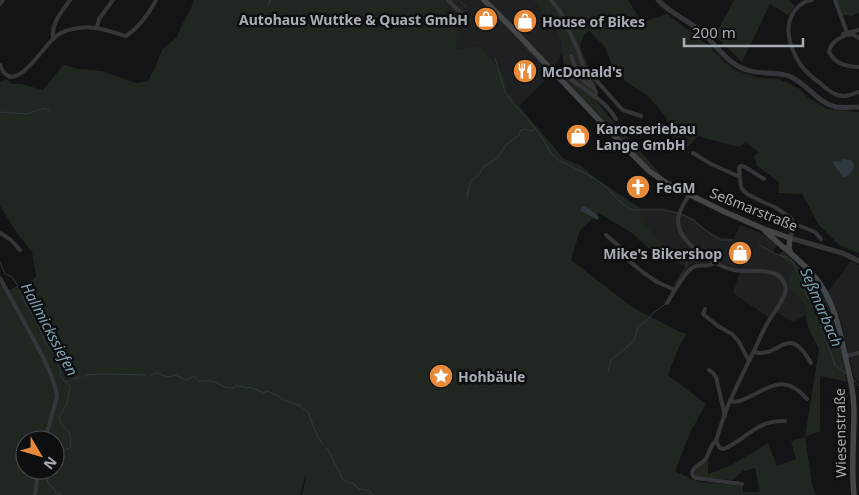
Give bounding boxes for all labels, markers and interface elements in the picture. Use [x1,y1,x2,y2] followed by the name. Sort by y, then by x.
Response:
[473,6,499,32] shop icon: Autohaus Wuttke & Quast GmbH
[512,8,538,34] shop icon: House of Bikes
[239,10,468,29] place label: Autohaus Wuttke & Quast GmbH
[542,12,645,31] place label: House of Bikes
[684,15,803,47] scale bar
[692,22,736,42] text: 200 m
[512,58,538,84] restaurant icon: McDonald's
[542,62,622,81] place label: McDonald's
[596,119,696,154] place label: Karosseriebau Lange GmbH
[565,123,591,149] shop icon: Karosseriebau Lange GmbH
[625,174,651,200] church icon: FeGM
[656,178,695,197] place label: FeGM
[707,183,801,235] street label: Seßmarstraße
[727,240,753,266] shop icon: Mike's Bikershop
[603,244,722,263] place label: Mike's Bikershop
[796,264,848,350] water label: Seßmarbach
[17,279,83,379] water label: Hallmickssiefen
[428,363,454,389] place icon: Hohbäule
[458,367,525,386] place label: Hohbäule
[830,388,850,478] street label: Wiesenstraße
[15,430,65,480] north arrow
[40,453,62,474] text: N

